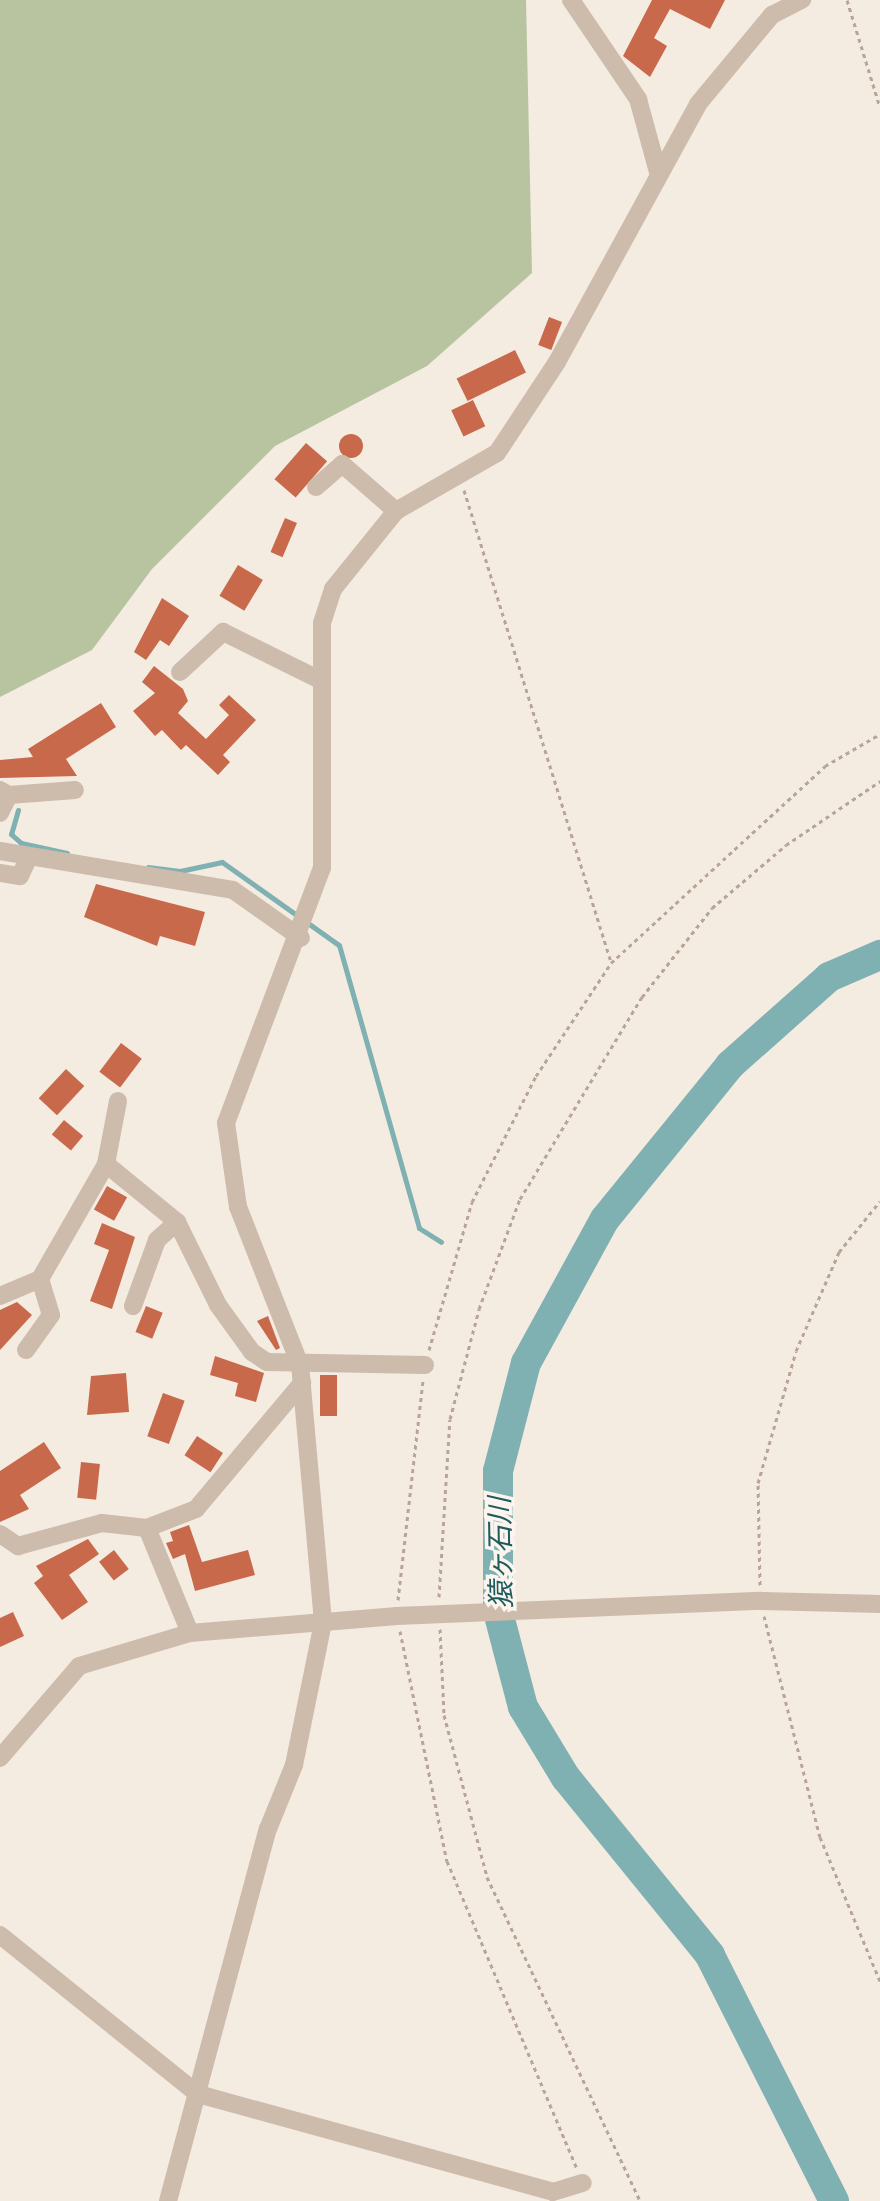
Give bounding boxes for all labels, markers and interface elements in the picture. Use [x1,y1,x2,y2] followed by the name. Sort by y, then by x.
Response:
[482,1497,518,1609] water label: 猿ヶ石川

